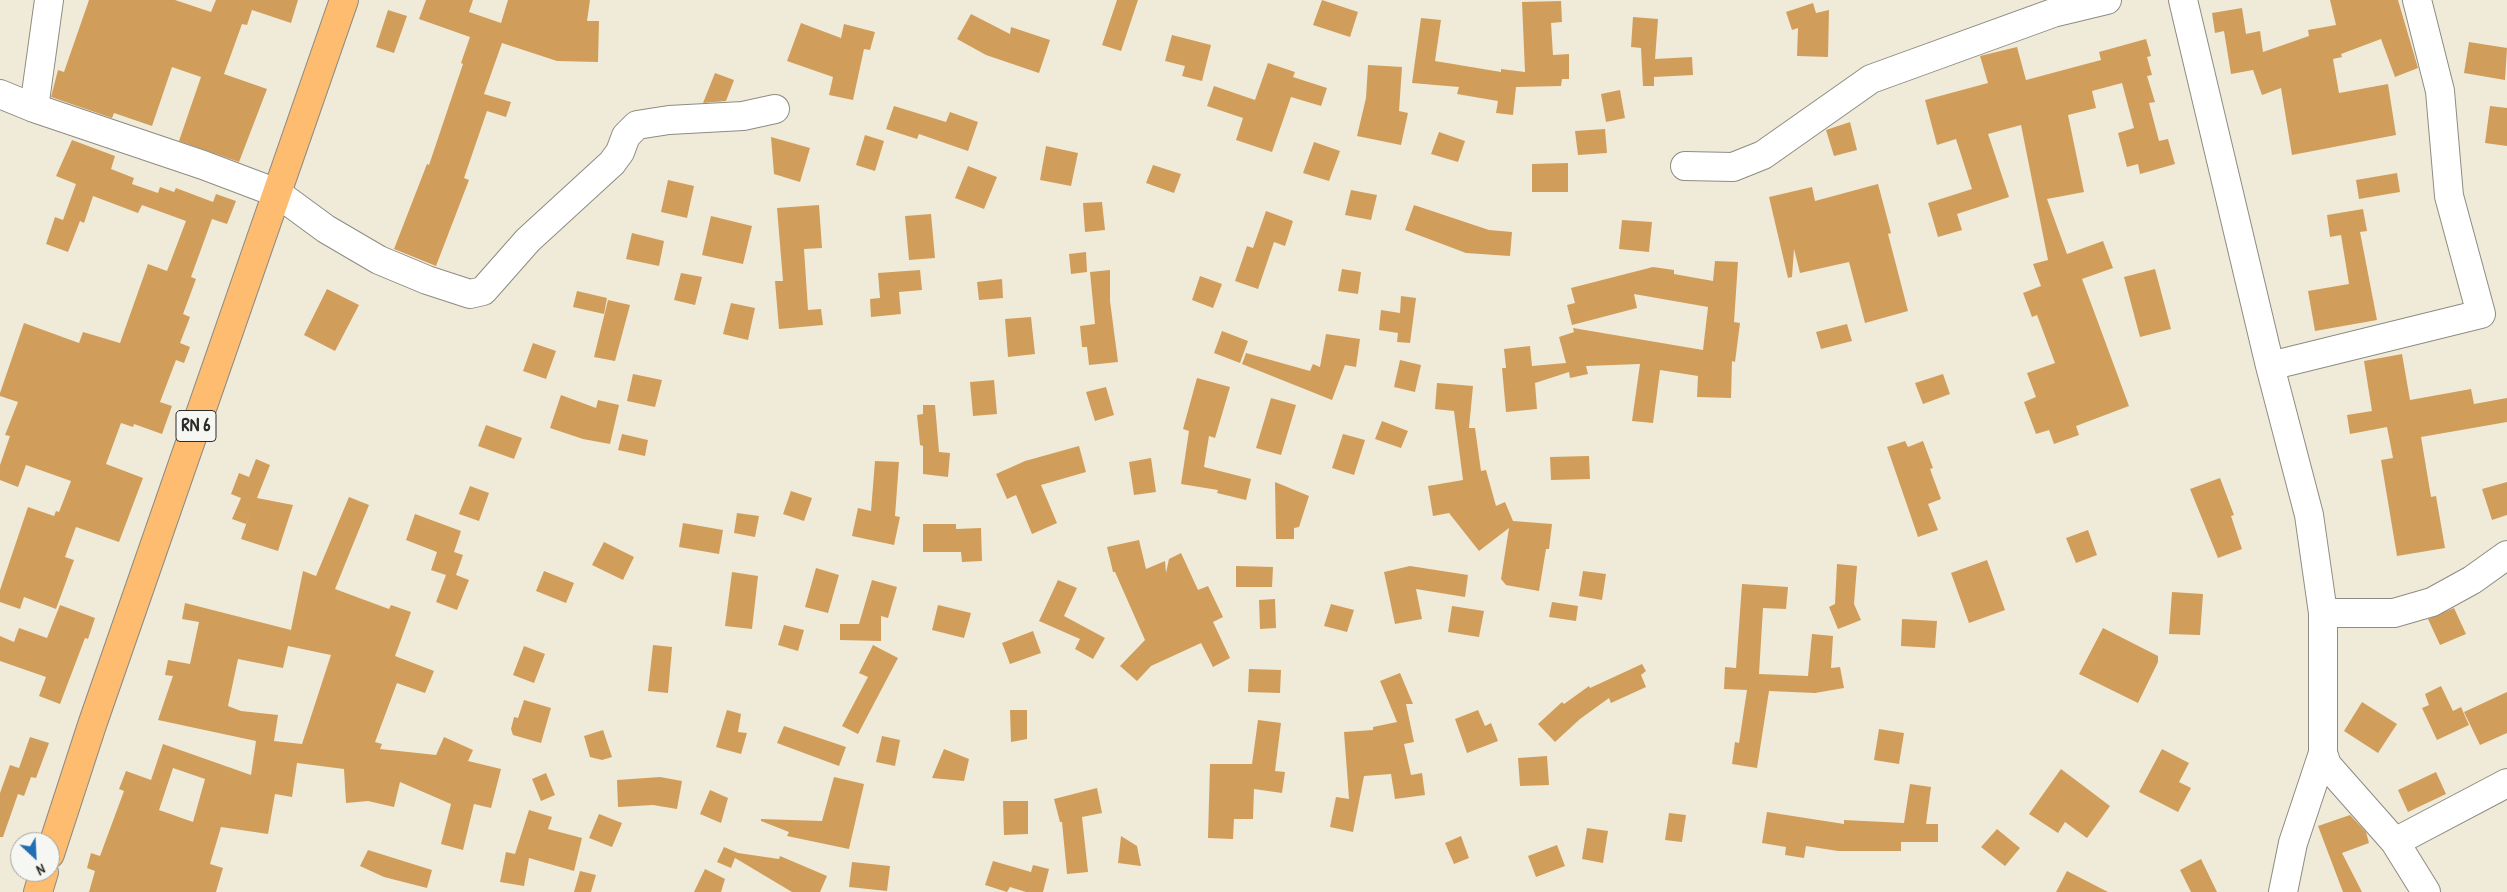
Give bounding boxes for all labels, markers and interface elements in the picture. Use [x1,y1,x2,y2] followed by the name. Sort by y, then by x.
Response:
[176,411,216,442] road number: RN 6
[10,832,60,882] north arrow
[34,860,49,880] text: N

